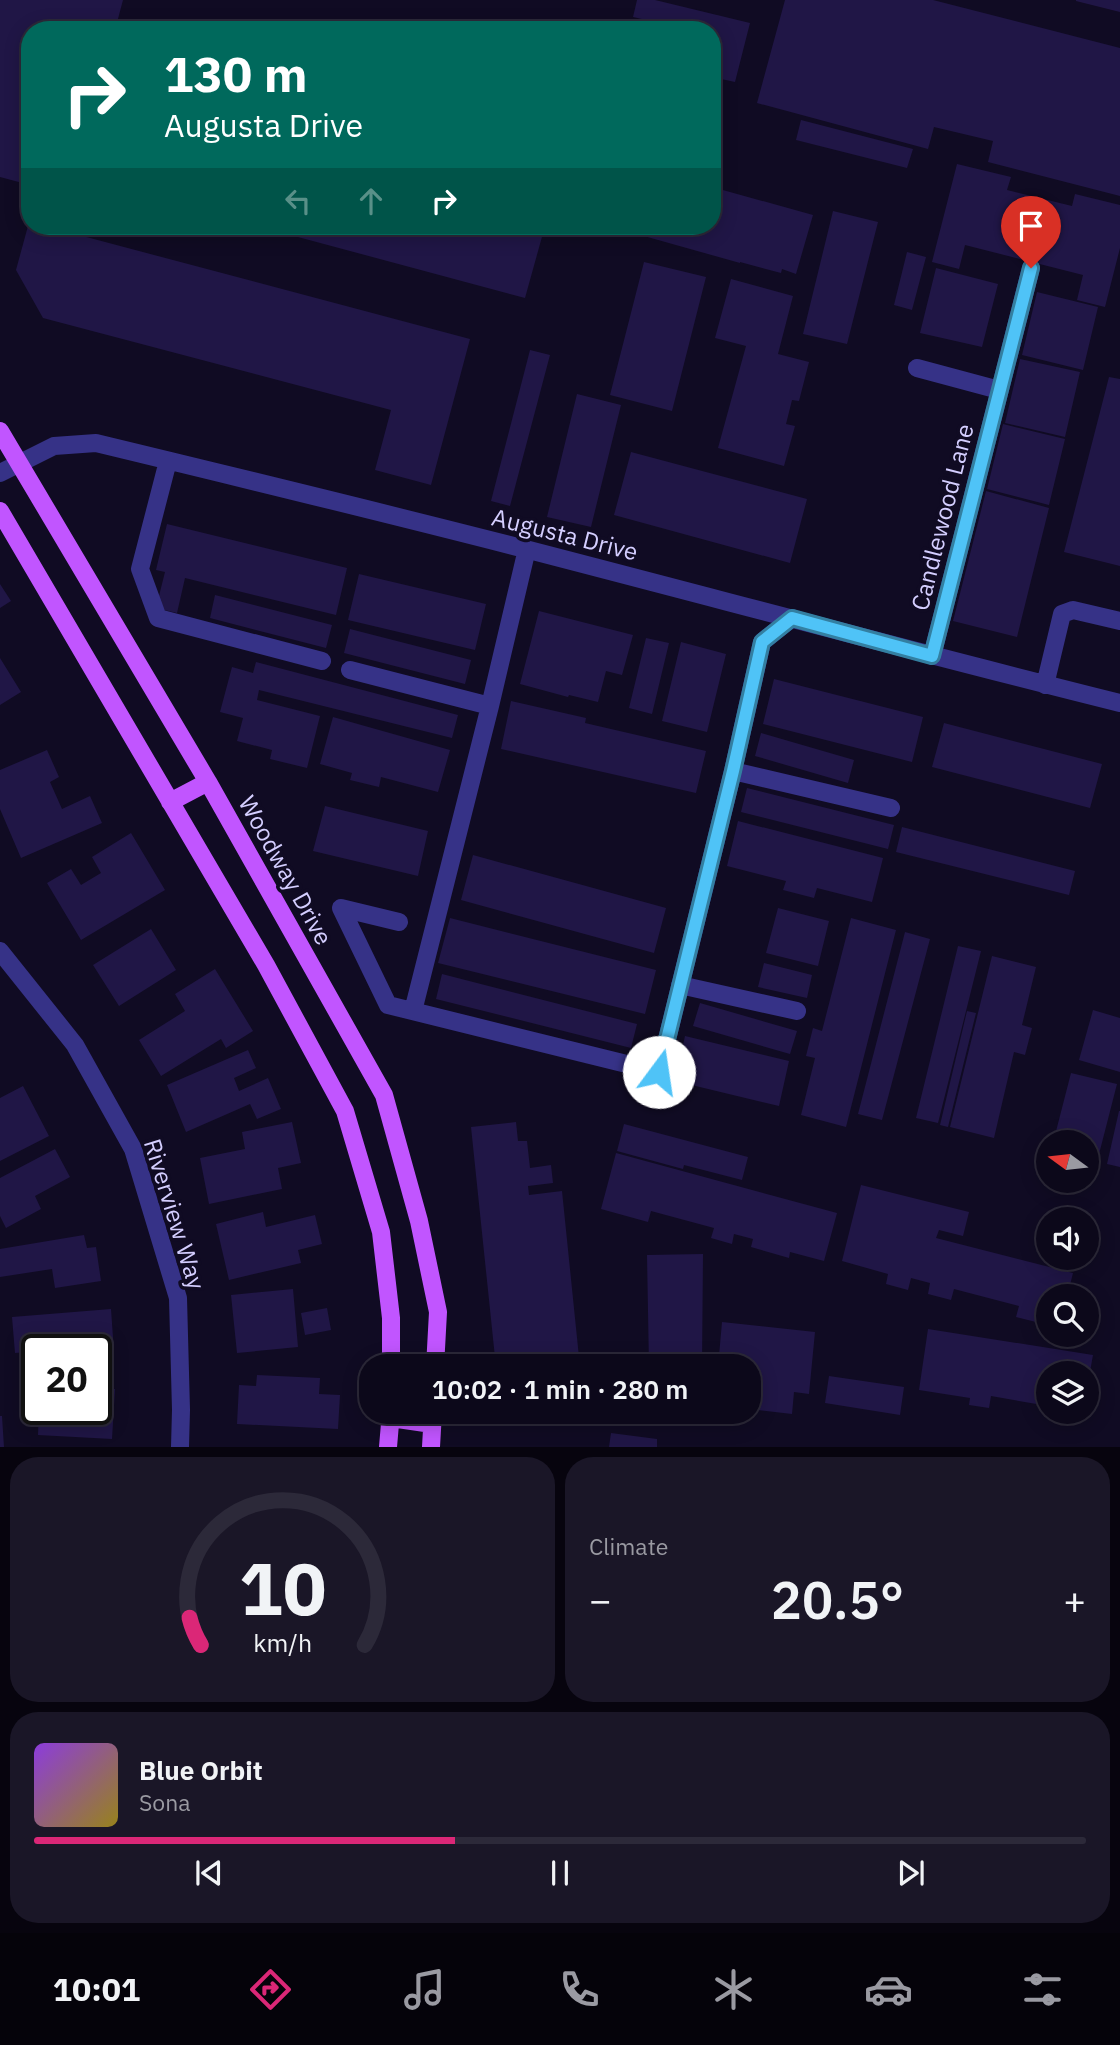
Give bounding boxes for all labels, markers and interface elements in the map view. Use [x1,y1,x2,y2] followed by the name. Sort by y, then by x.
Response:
[164,42,308,105] text: 130 m
[49,49,140,140] icon: right
[164,104,363,146] text: Augusta Drive
[279,182,317,220] icon: left
[352,182,390,220] icon: ahead
[425,182,463,220] icon: right
[1001,196,1061,268] pin
[1012,207,1050,245] icon: arrive
[903,420,981,614] street label: Candlewood Lane
[489,500,641,568] street label: Augusta Drive
[232,790,340,950] street label: Woodway Drive
[622,1035,696,1109] position arrow
[1036,1130,1099,1194] north arrow
[1036,1130,1099,1424] map controls
[137,1135,213,1293] street label: Riverview Way
[1036,1207,1099,1270] button: sound
[1036,1284,1099,1347] button: search
[21,1334,112,1425] speed limit sign: 20
[1036,1361,1099,1424] button: layers
[432,1372,688,1406] text: 10:02 · 1 min · 280 m
[589,1531,668,1561] text: Climate
[239,1541,326,1636] text: 10
[771,1566,904,1633] text: 20.5°
[589,1575,612,1624] text: −
[1063,1575,1086,1624] text: +
[253,1626,312,1659] text: km/h
[139,1753,263,1787] text: Blue Orbit
[139,1787,191,1817] text: Sona
[190,1854,228,1892] icon: previous
[541,1854,579,1892] icon: pause
[892,1854,930,1892] icon: next
[246,1965,295,2014] icon: directions
[400,1965,449,2014] icon: music
[555,1965,604,2014] icon: phone
[709,1965,758,2014] icon: climate
[864,1965,913,2014] icon: car
[1018,1965,1067,2014] icon: filters
[53,1968,140,2010] text: 10:01

